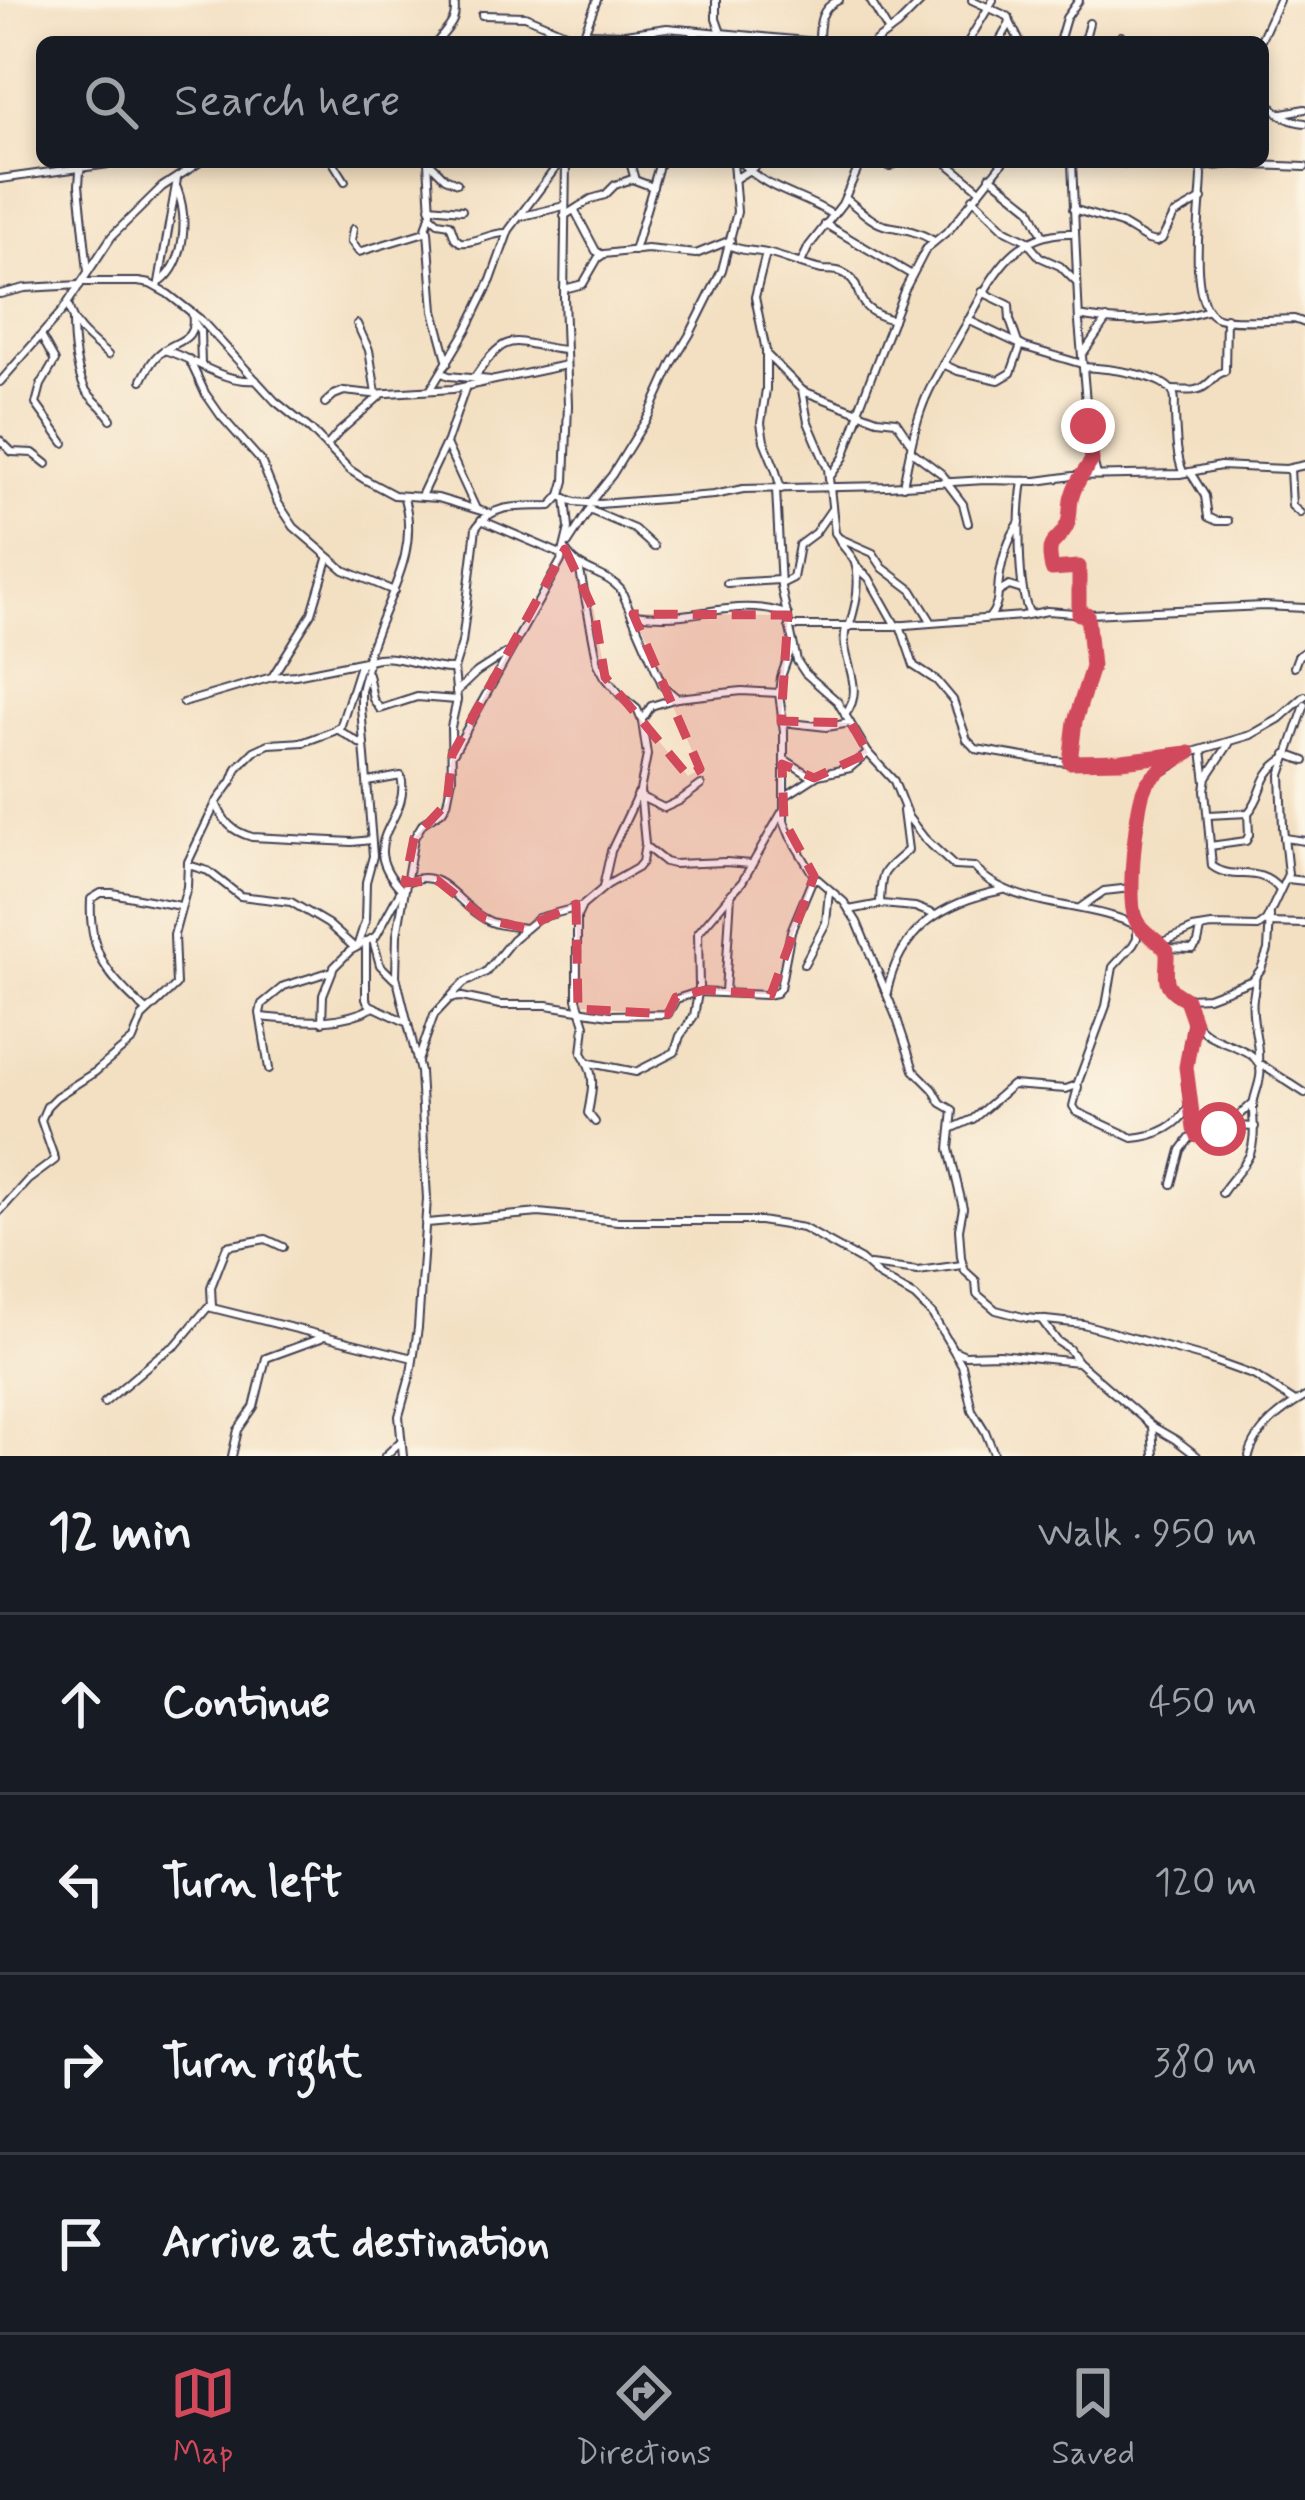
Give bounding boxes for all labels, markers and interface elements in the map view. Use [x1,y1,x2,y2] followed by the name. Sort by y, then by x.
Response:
[36,36,1269,168] search box
[78,69,144,135] icon: search
[174,73,401,132] text: Search here
[1061,399,1115,453] route end
[1192,1102,1246,1156] route start
[48,1501,192,1567] text: 12 min
[1038,1509,1257,1560] text: Walk · 950 m
[48,1671,114,1737] icon: ahead
[162,1674,330,1733] text: Continue
[1149,1678,1257,1729] text: 450 m
[48,1851,114,1917] icon: left
[162,1854,342,1913] text: Turn left
[1154,1858,1257,1909] text: 120 m
[48,2031,114,2097] icon: right
[162,2034,362,2093] text: Turn right
[1153,2038,1257,2089] text: 380 m
[48,2211,114,2277] icon: arrive
[162,2214,550,2273] text: Arrive at destination
[170,2360,236,2476] tab: Map
[576,2360,712,2476] tab: Directions
[1052,2360,1135,2476] tab: Saved

